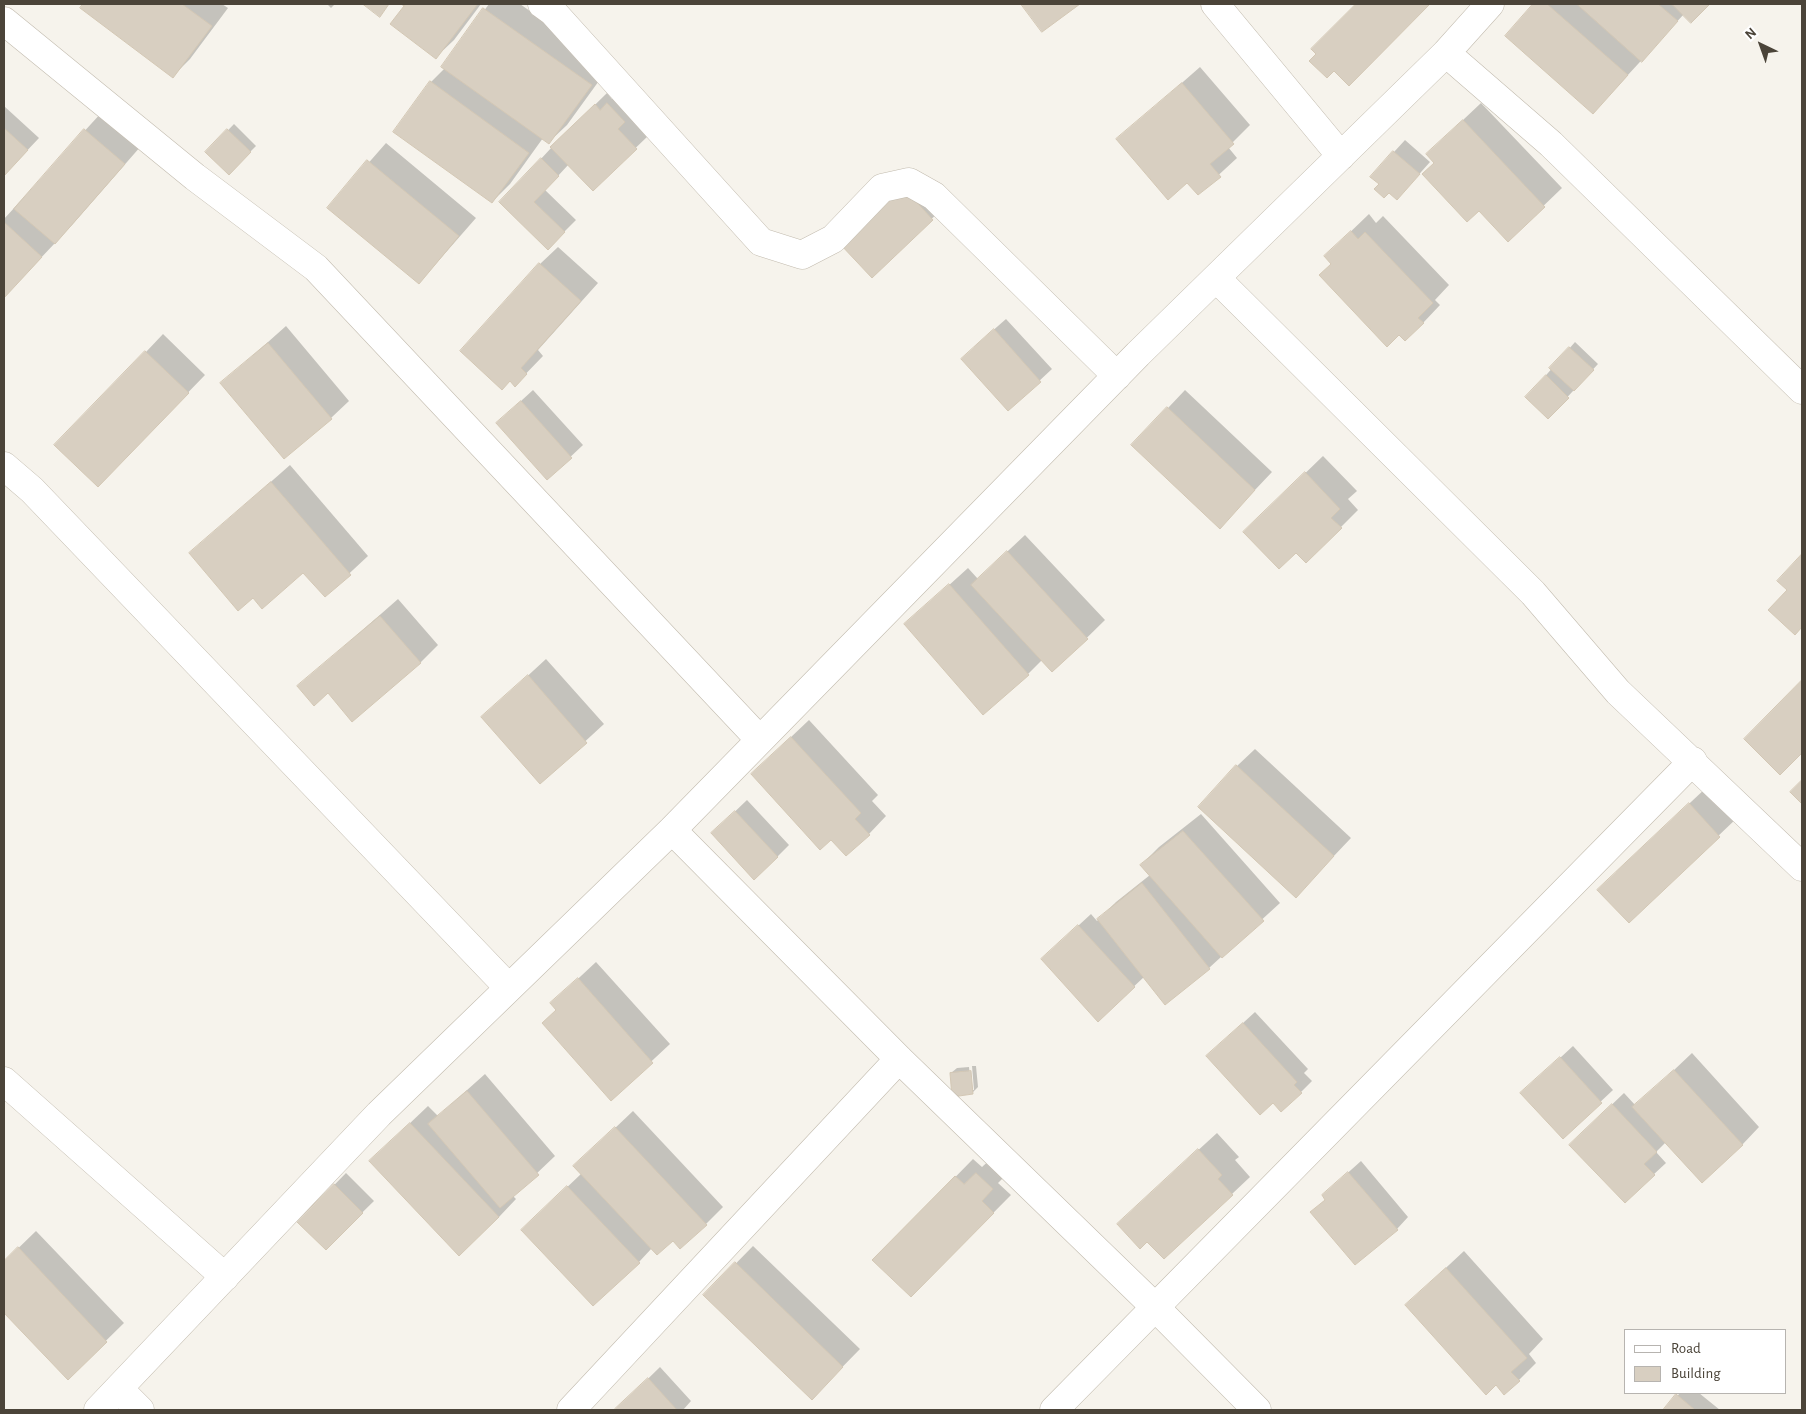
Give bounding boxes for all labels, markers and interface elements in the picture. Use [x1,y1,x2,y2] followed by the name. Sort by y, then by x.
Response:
[1736,20,1786,70] north arrow
[1743,25,1759,42] text: N
[1624,1329,1786,1394] legend
[1671,1341,1701,1356] text: Road
[1671,1366,1721,1381] text: Building

